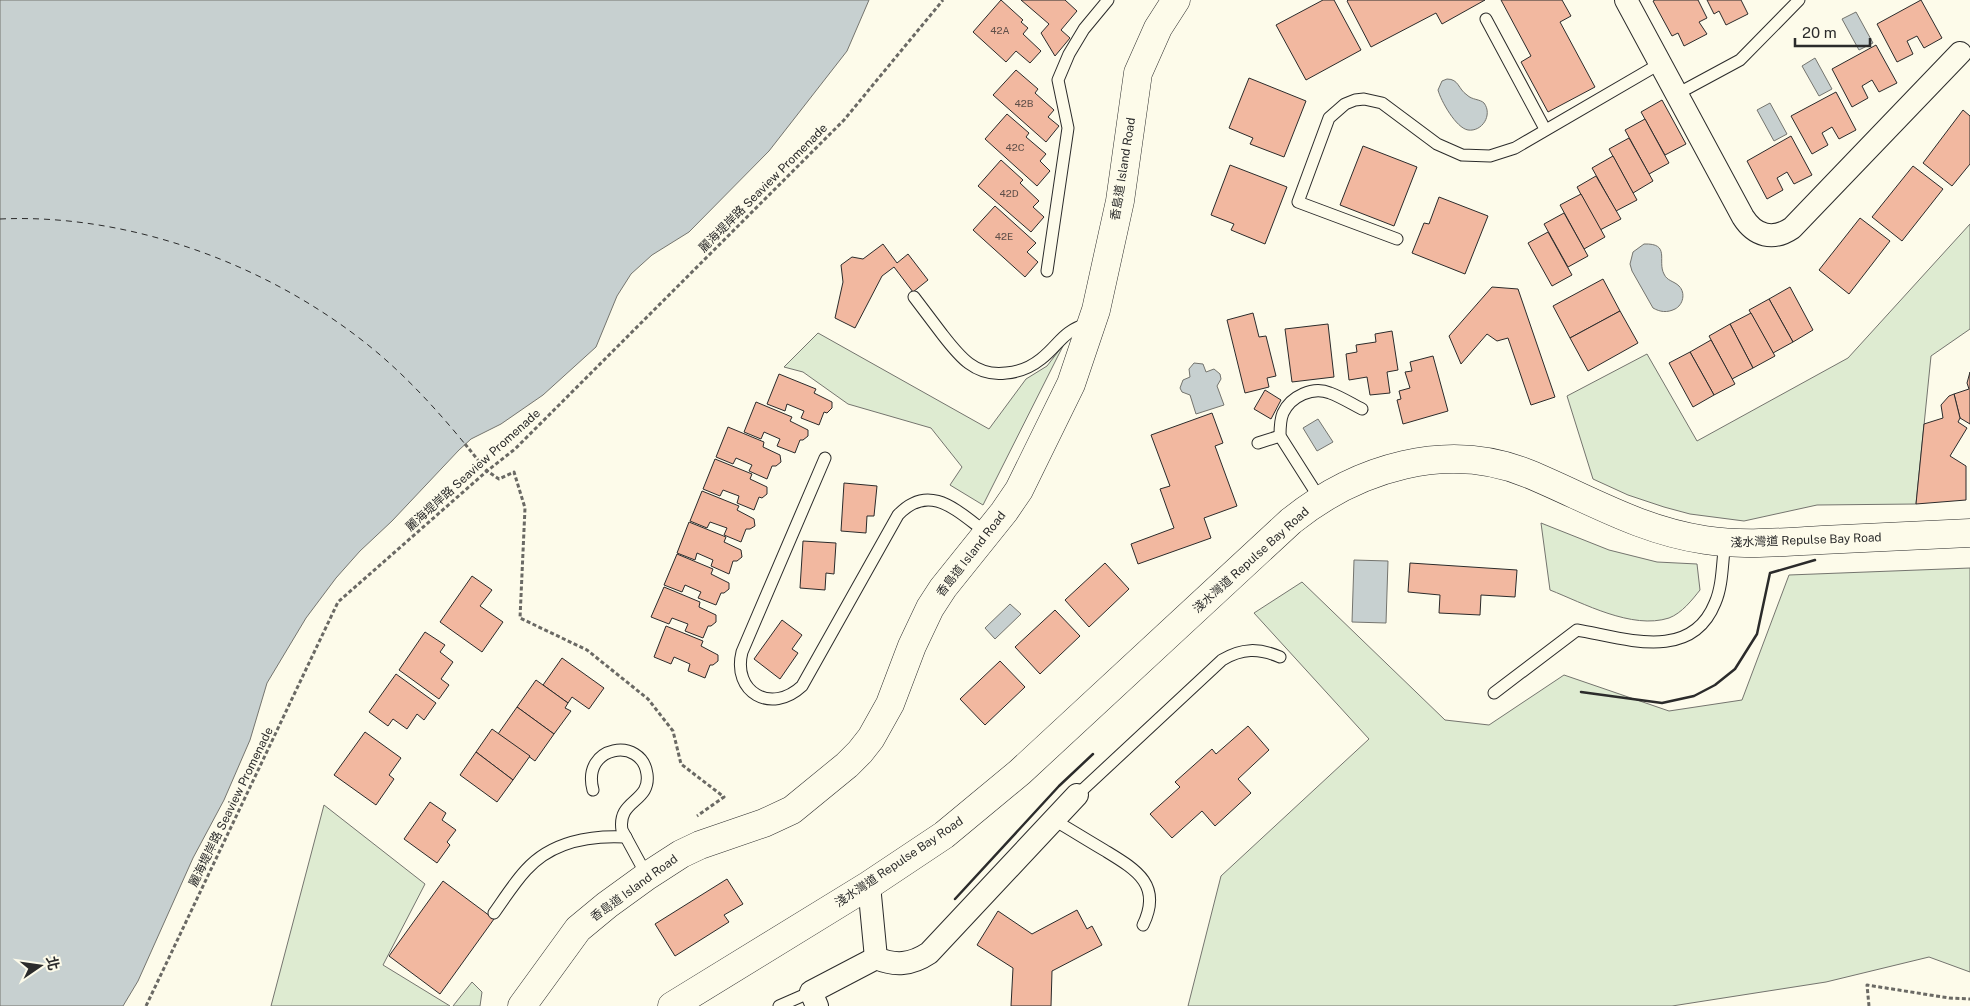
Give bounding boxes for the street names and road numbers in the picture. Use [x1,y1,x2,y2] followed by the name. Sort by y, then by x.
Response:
[1108,117,1138,221] street label: 香島道 Island Road
[696,121,830,255] street label: 麗海堤岸路 Seaview Promenade
[403,406,543,534] street label: 麗海堤岸路 Seaview Promenade
[1190,504,1312,616] street label: 淺水灣道 Repulse Bay Road
[933,509,1009,599] street label: 香島道 Island Road
[1730,530,1882,550] street label: 淺水灣道 Repulse Bay Road
[186,725,276,889] street label: 麗海堤岸路 Seaview Promenade
[832,814,966,910] street label: 淺水灣道 Repulse Bay Road
[588,852,680,924] street label: 香島道 Island Road

